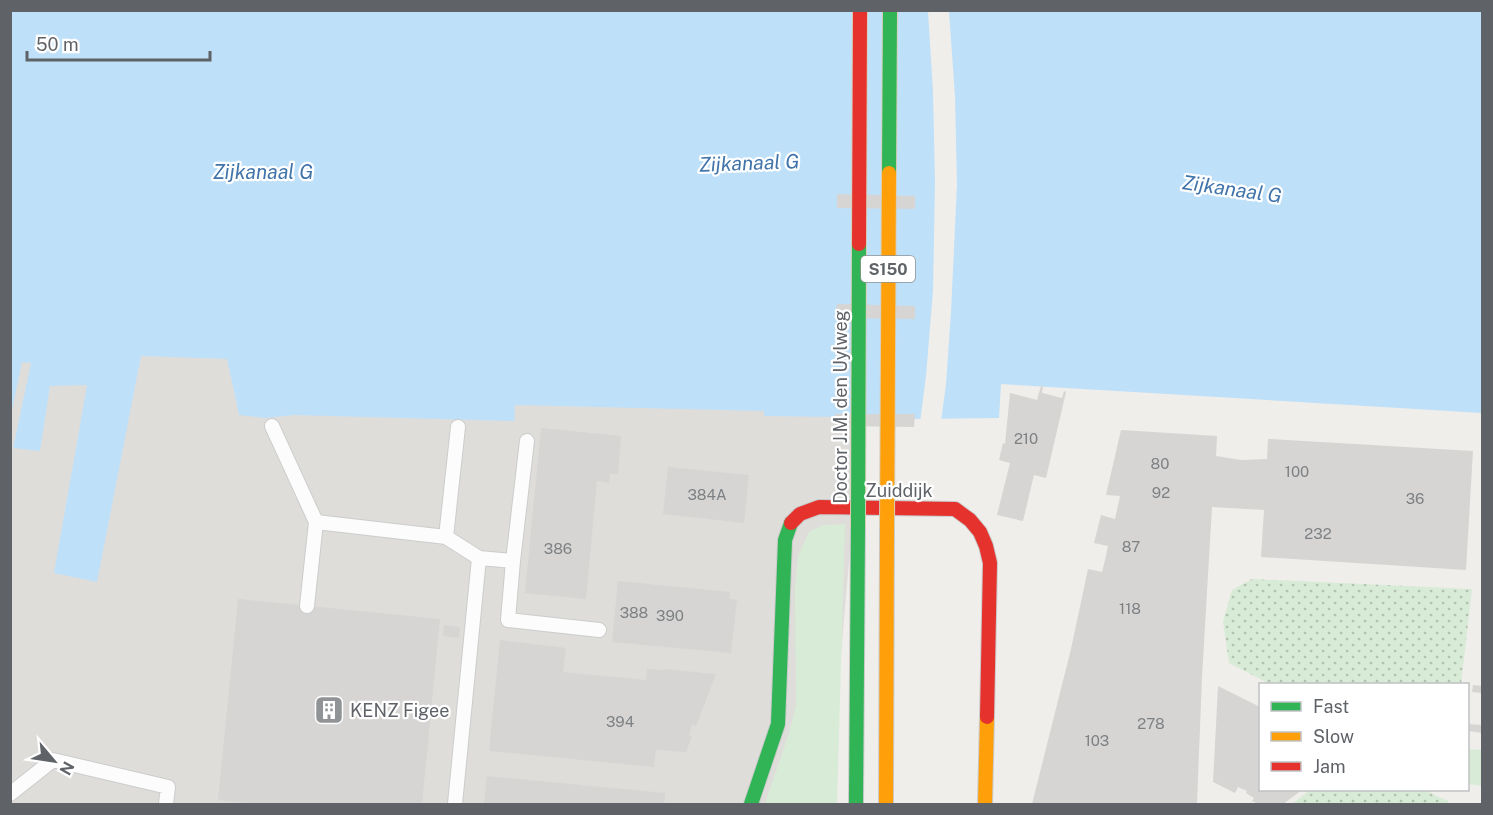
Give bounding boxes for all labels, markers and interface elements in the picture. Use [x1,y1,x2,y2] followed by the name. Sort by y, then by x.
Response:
[27,24,210,62] scale bar
[36,34,79,55] text: 50 m
[698,149,800,177] water label: Zijkanaal G
[213,160,313,184] water label: Zijkanaal G
[1180,170,1284,208] water label: Zijkanaal G
[861,256,915,282] road number: S150
[830,310,851,504] street label: Doctor J.M. den Uylweg
[1014,430,1038,447] house number: 210
[1151,455,1169,472] house number: 80
[1285,463,1309,480] house number: 100
[865,480,933,501] street label: Zuiddijk
[1152,484,1170,501] house number: 92
[687,486,727,503] house number: 384A
[1406,490,1424,507] house number: 36
[1304,525,1332,542] house number: 232
[1122,538,1140,555] house number: 87
[544,540,572,557] house number: 386
[1119,600,1141,617] house number: 118
[620,604,648,621] house number: 388
[656,607,684,624] house number: 390
[1259,683,1469,791] legend
[313,694,345,726] building icon: KENZ Figee
[1313,696,1349,717] text: Fast
[350,700,449,721] place label: KENZ Figee
[606,713,634,730] house number: 394
[1137,715,1165,732] house number: 278
[1313,726,1354,747] text: Slow
[24,731,84,791] north arrow
[1085,732,1109,749] house number: 103
[1313,756,1346,777] text: Jam
[55,758,78,778] text: N

